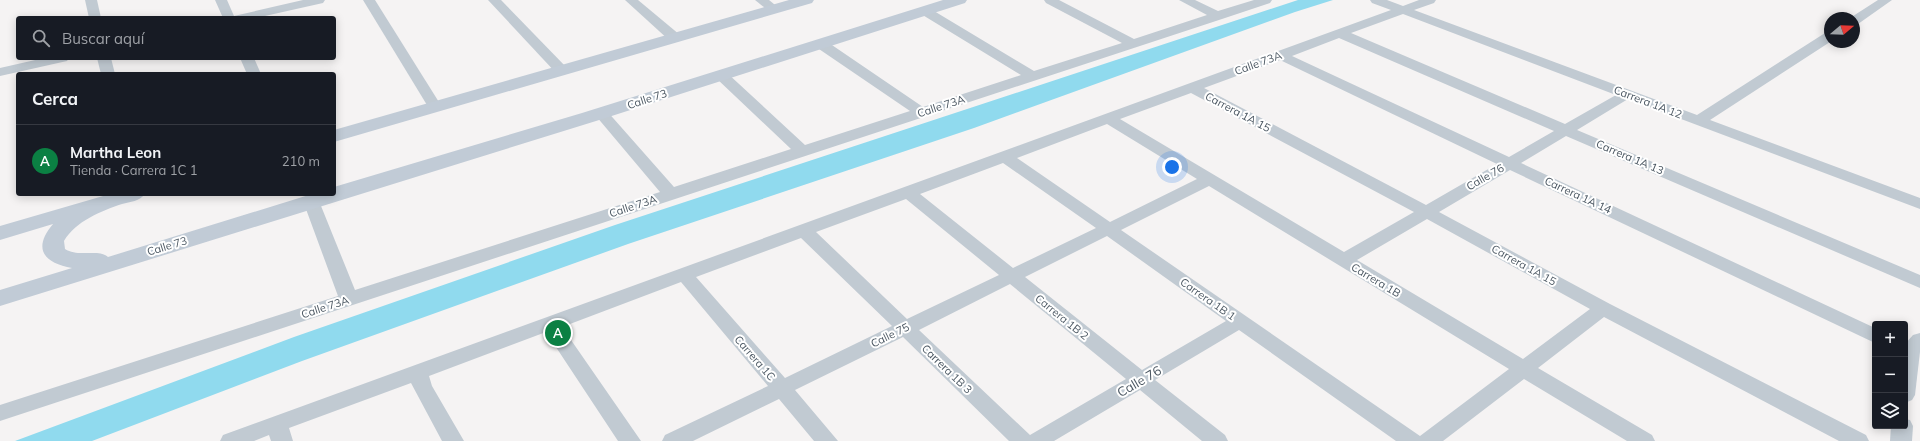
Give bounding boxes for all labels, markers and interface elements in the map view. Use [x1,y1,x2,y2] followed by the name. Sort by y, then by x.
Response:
[1824,12,1860,48] north arrow
[16,16,336,60] search box
[30,27,52,49] icon: search
[62,29,144,48] text: Buscar aquí
[1232,48,1284,78] street label: Calle 73A
[1612,83,1684,122] street label: Carrera 1A 12
[625,86,669,112] street label: Calle 73
[32,88,78,109] text: Cerca
[1203,89,1273,135] street label: Carrera 1A 15
[915,92,967,120] street label: Calle 73A
[1594,136,1666,178] street label: Carrera 1A 13
[70,143,161,162] text: Martha Leon
[40,153,50,169] text: A
[282,153,320,169] text: 210 m
[1162,157,1182,177] your location
[1464,160,1507,193] street label: Calle 76
[70,162,198,178] text: Tienda · Carrera 1C 1
[1542,173,1614,217] street label: Carrera 1A 14
[607,192,659,220] street label: Calle 73A
[145,233,189,259] street label: Calle 73
[1489,241,1559,289] street label: Carrera 1A 15
[1349,260,1403,300] street label: Carrera 1B
[1177,275,1239,323] street label: Carrera 1B 1
[1032,291,1092,343] street label: Carrera 1B 2
[299,293,351,321] street label: Calle 73A
[545,318,571,348] pin: A
[868,319,912,350] street label: Calle 75
[1872,321,1908,429] map controls
[1872,321,1908,357] button: +
[732,333,778,383] street label: Carrera 1C
[919,341,975,397] street label: Carrera 1B 3
[1872,357,1908,393] button: −
[1114,362,1164,400] street label: Calle 76
[1872,393,1908,429] button: layers

